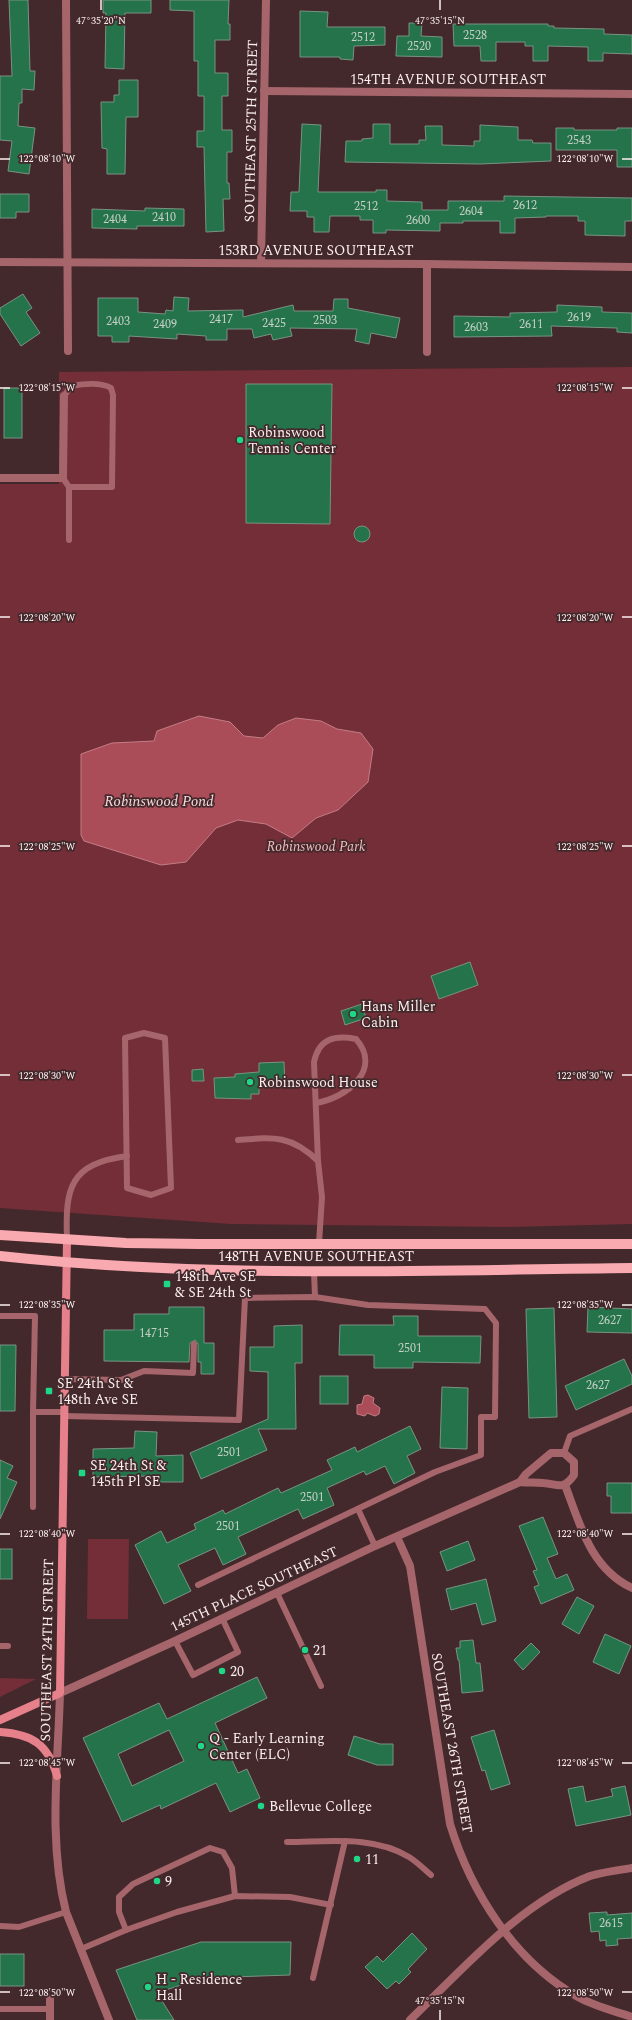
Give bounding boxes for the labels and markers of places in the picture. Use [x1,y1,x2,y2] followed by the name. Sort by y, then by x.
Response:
[248,422,336,459] place label: Robinswood Tennis Center
[235,435,245,445] marker: Robinswood Tennis Center
[361,996,436,1033] place label: Hans Miller Cabin
[348,1009,358,1019] marker: Hans Miller Cabin
[258,1072,378,1093] place label: Robinswood House
[245,1077,255,1087] marker: Robinswood House
[175,1266,256,1303] place label: 148th Ave SE & SE 24th St
[162,1279,172,1289] marker: 148th Ave SE & SE 24th St
[57,1373,138,1410] place label: SE 24th St & 148th Ave SE
[44,1386,54,1396] marker: SE 24th St & 148th Ave SE
[90,1455,167,1492] place label: SE 24th St & 145th Pl SE
[77,1468,87,1478] marker: SE 24th St & 145th Pl SE
[313,1640,327,1661] place label: 21
[300,1645,310,1655] marker: 21
[230,1661,244,1682] place label: 20
[217,1666,227,1676] marker: 20
[209,1728,325,1765] place label: Q - Early Learning Center (ELC)
[196,1741,206,1751] marker: Q - Early Learning Center (ELC)
[269,1796,372,1817] place label: Bellevue College
[256,1801,266,1811] marker: Bellevue College
[365,1849,379,1870] place label: 11
[352,1854,362,1864] marker: 11
[165,1871,172,1892] place label: 9
[152,1876,162,1886] marker: 9
[156,1969,243,2006] place label: H - Residence Hall
[143,1982,153,1992] marker: H - Residence Hall

